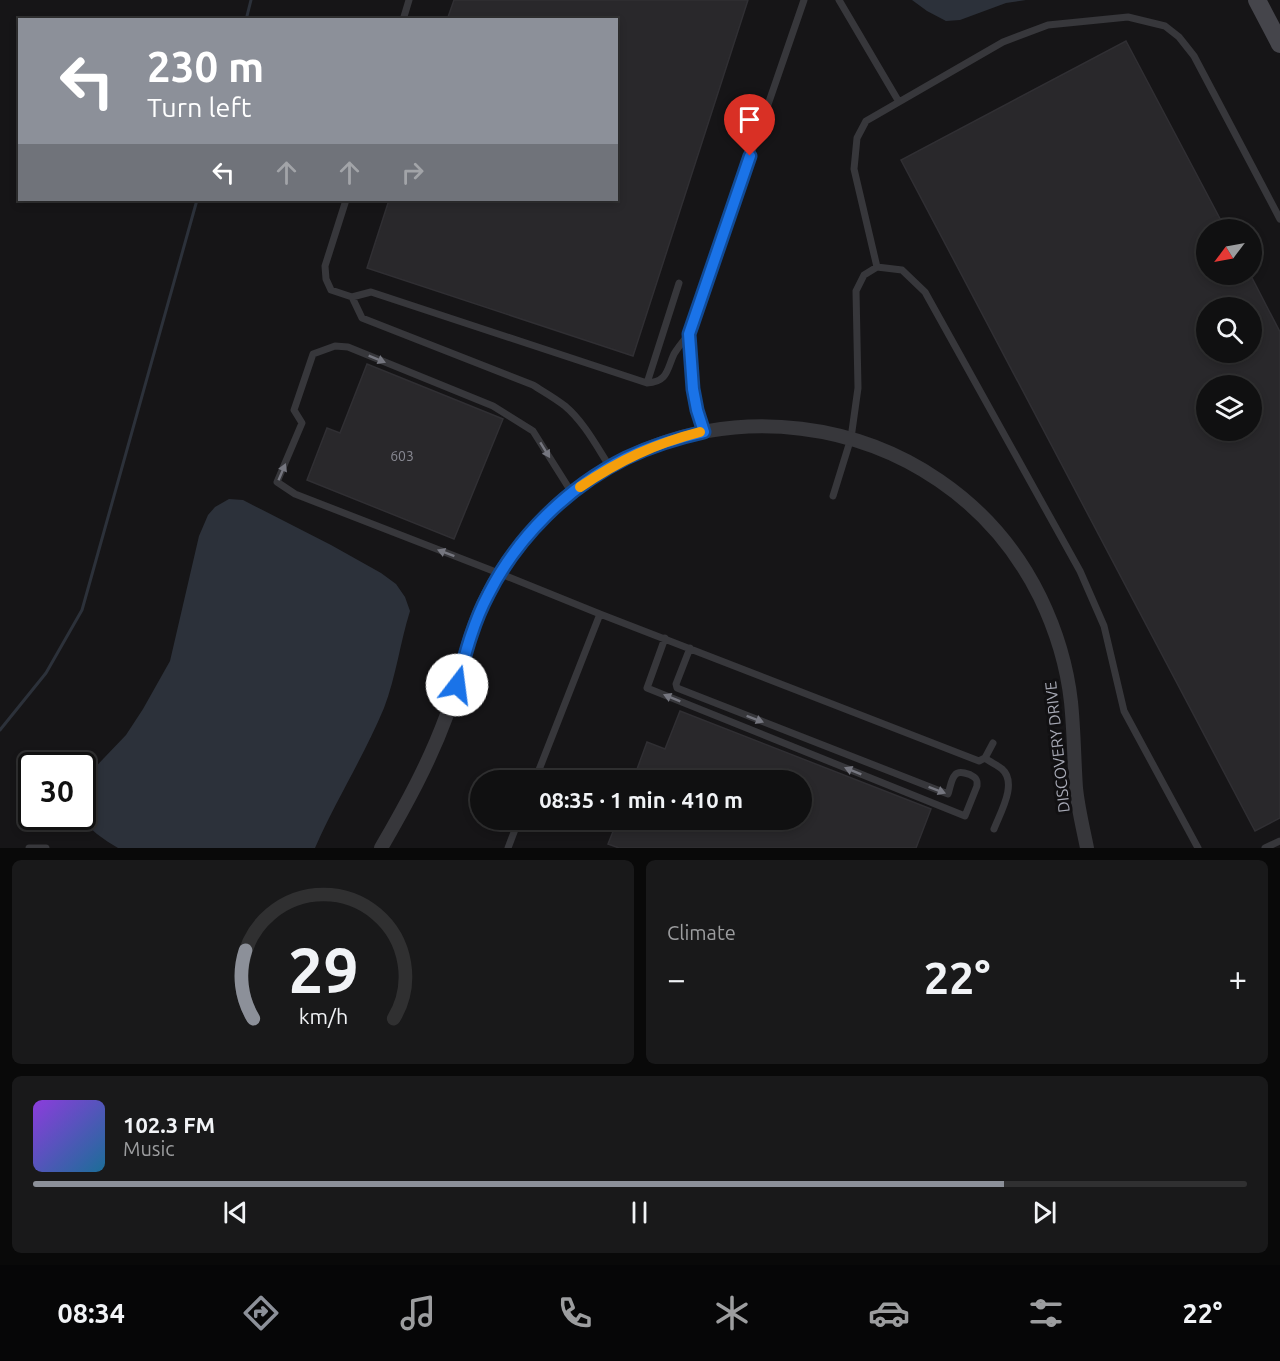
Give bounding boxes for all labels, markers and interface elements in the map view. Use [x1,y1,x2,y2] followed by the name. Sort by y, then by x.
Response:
[48,42,126,120] icon: left
[147,43,264,90] text: 230 m
[147,92,251,122] text: Turn left
[724,94,775,156] pin
[733,103,766,136] icon: arrive
[207,156,240,189] icon: left
[270,156,303,189] icon: ahead
[333,156,366,189] icon: ahead
[396,156,429,189] icon: right
[1196,219,1262,285] north arrow
[1196,219,1262,441] map controls
[1196,297,1262,363] button: search
[369,354,387,364] one-way arrow
[1196,375,1262,441] button: layers
[540,442,551,458] one-way arrow
[390,448,414,464] house number: 603
[277,462,287,480] one-way arrow
[437,548,455,557] one-way arrow
[425,653,489,717] position arrow
[1041,680,1073,814] street label: DISCOVERY DRIVE
[662,693,680,703] one-way arrow
[747,714,765,724] one-way arrow
[18,752,96,830] speed limit sign: 30
[844,766,862,775] one-way arrow
[928,786,946,795] one-way arrow
[539,787,743,812] text: 08:35 · 1 min · 410 m
[667,921,736,944] text: Climate
[288,935,358,1005] text: 29
[924,952,990,1003] text: 22°
[667,960,686,997] text: −
[1228,960,1247,997] text: +
[298,1004,348,1028] text: km/h
[123,1112,215,1137] text: 102.3 FM
[123,1137,175,1160] text: Music
[219,1196,252,1229] icon: previous
[623,1196,656,1229] icon: pause
[1028,1196,1061,1229] icon: next
[240,1292,282,1334] icon: directions
[397,1292,439,1334] icon: music
[554,1292,596,1334] icon: phone
[711,1292,753,1334] icon: climate
[868,1292,910,1334] icon: car
[1025,1292,1067,1334] icon: filters
[58,1298,125,1328] text: 08:34
[1182,1298,1222,1328] text: 22°

